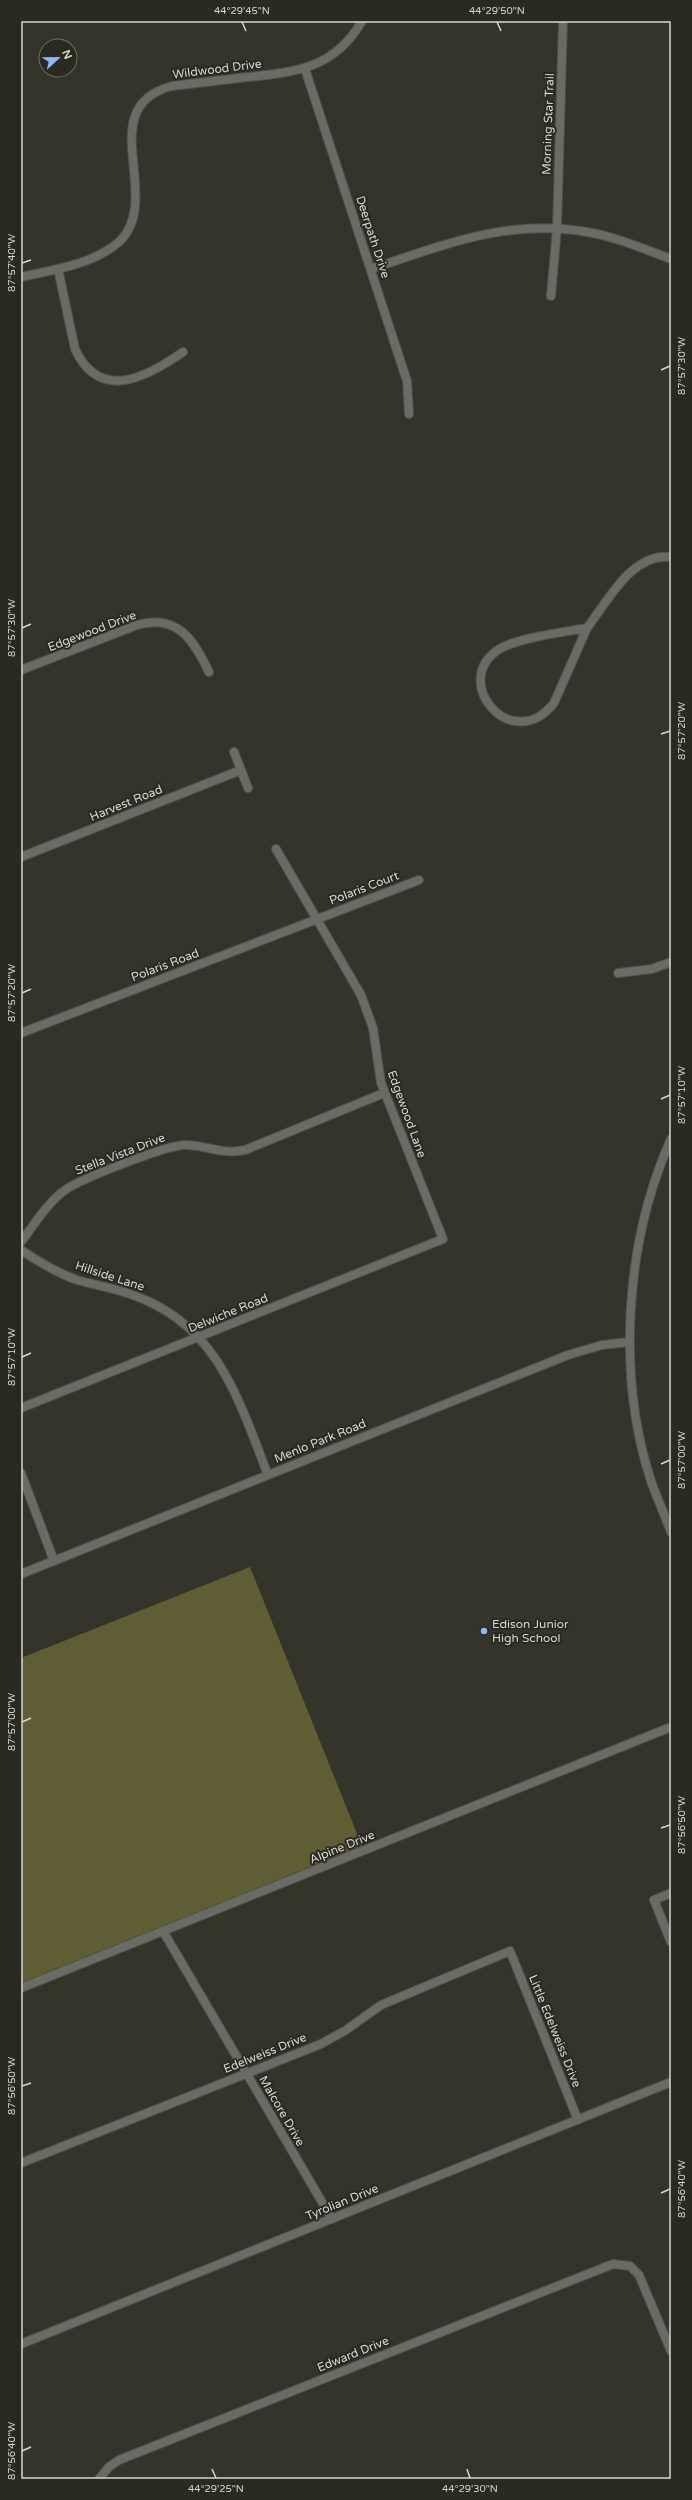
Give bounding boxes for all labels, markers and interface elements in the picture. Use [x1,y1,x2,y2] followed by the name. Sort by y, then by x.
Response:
[214,5,270,17] text: 44°29'45"N
[469,5,525,17] text: 44°29'50"N
[38,38,78,78] north arrow
[59,48,74,61] text: N
[172,57,263,81] street label: Wildwood Drive
[539,73,557,175] street label: Morning Star Trail
[353,194,393,280] street label: Deerpath Drive
[6,234,18,292] text: 87°57'40"W
[676,337,688,395] text: 87°57'30"W
[6,599,18,657] text: 87°57'30"W
[46,608,138,654] street label: Edgewood Drive
[676,702,688,760] text: 87°57'20"W
[88,782,164,824] street label: Harvest Road
[327,868,401,908] street label: Polaris Court
[129,946,201,984] street label: Polaris Road
[6,964,18,1022] text: 87°57'20"W
[676,1066,688,1124] text: 87°57'10"W
[385,1068,429,1160] street label: Edgewood Lane
[73,1130,167,1178] street label: Stella Vista Drive
[74,1258,147,1294] street label: Hillside Lane
[186,1291,270,1335] street label: Delwiche Road
[6,1328,18,1386] text: 87°57'10"W
[272,1416,368,1466] street label: Menlo Park Road
[676,1431,688,1489] text: 87°57'00"W
[492,1617,569,1645] place label: Edison Junior High School
[479,1626,489,1636] marker: Edison Junior High School
[6,1693,18,1751] text: 87°57'00"W
[676,1796,688,1854] text: 87°56'50"W
[307,1827,377,1866] street label: Alpine Drive
[526,1973,584,2090] street label: Little Edelweiss Drive
[221,2030,309,2076] street label: Edelweiss Drive
[6,2057,18,2115] text: 87°56'50"W
[256,2073,308,2149] street label: Malcore Drive
[676,2160,688,2218] text: 87°56'40"W
[304,2181,381,2223] street label: Tyrolian Drive
[315,2333,391,2375] street label: Edward Drive
[6,2422,18,2480] text: 87°56'40"W
[188,2483,244,2495] text: 44°29'25"N
[442,2483,498,2495] text: 44°29'30"N

